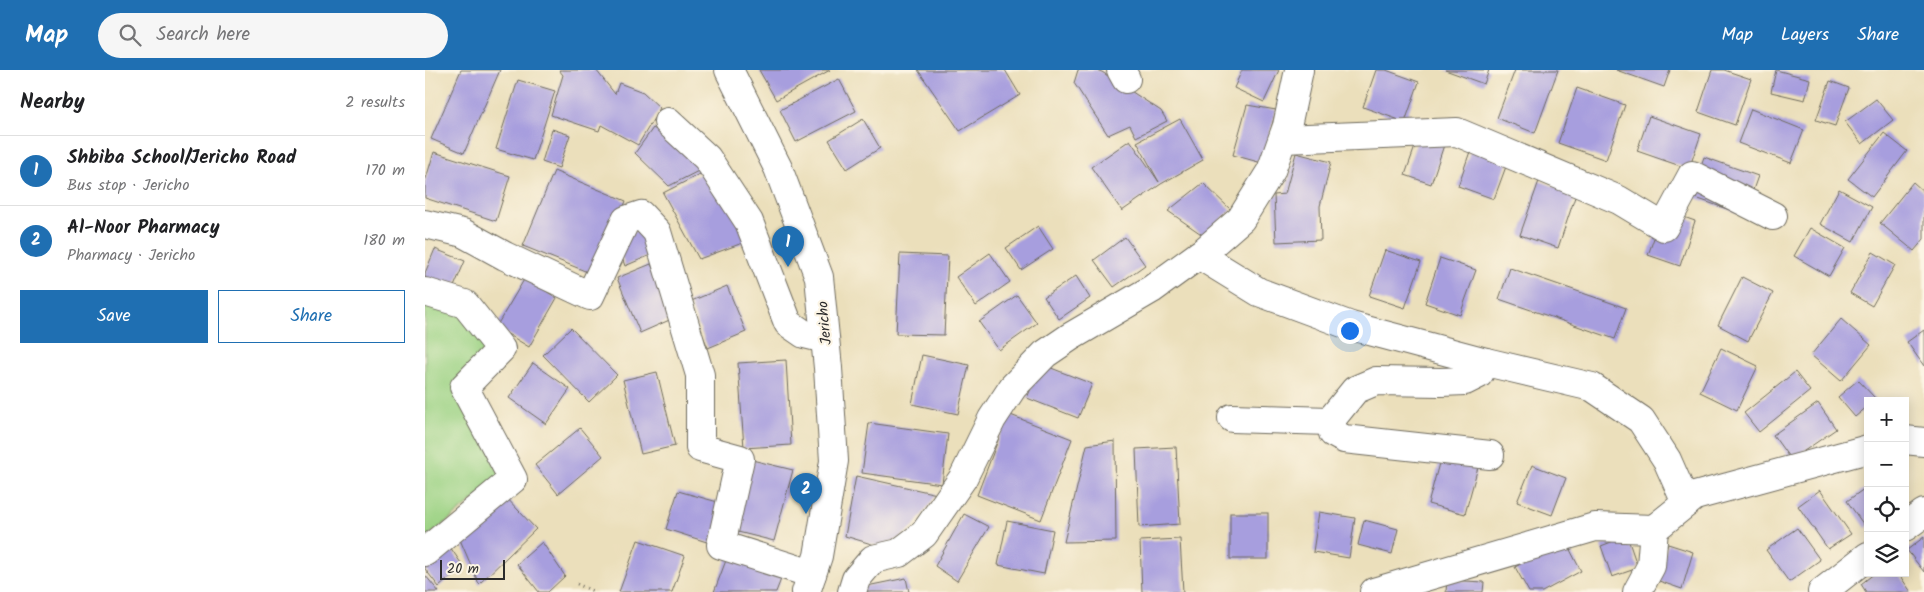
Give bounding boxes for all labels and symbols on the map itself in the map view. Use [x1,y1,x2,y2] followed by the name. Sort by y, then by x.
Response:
[772,226,804,267] pin: 1
[811,300,839,346] street label: Jericho
[1337,318,1363,344] your location
[790,473,822,514] pin: 2
[440,557,505,580] scale bar

